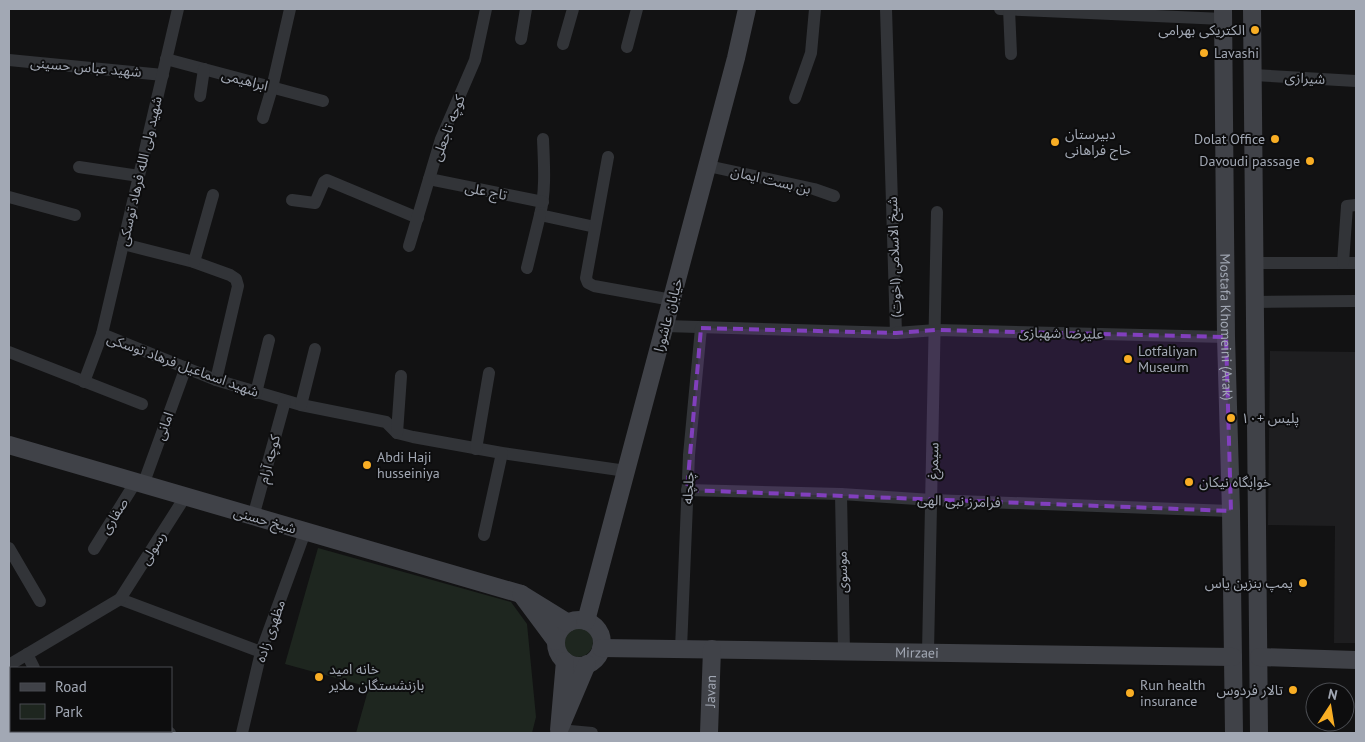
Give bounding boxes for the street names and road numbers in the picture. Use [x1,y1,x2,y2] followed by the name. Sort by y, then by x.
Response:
[30,53,142,81] street label: شهید عباس حسینی
[220,65,270,95] street label: ابراهیمی
[1284,68,1326,88] street label: شیرازی
[427,92,470,164] street label: کوچه تاجعلی
[114,94,166,248] street label: شهید ولی الله فرهاد توسکی
[729,162,813,198] street label: بن بست ایمان
[463,178,509,206] street label: تاج علی
[883,196,907,318] street label: شیخ الاسلامی (اخوت)
[1216,253,1237,401] street label: Mostafa Khomeini (Arak)
[650,276,686,354] street label: خیابان عاشورا
[1018,323,1104,343] street label: علیرضا شهبازی
[105,329,261,401] street label: شهید اسماعیل فرهاد توسکی
[151,409,177,443] street label: امانی
[254,433,286,486] street label: کوچه آرام
[924,442,944,480] street label: سیمرغ
[678,471,699,505] street label: چلچله
[917,491,1001,511] street label: فرامرز نبی الهی
[96,494,132,537] street label: صفاری
[231,502,298,539] street label: شیخ حسنی
[136,528,170,568] street label: رسولی
[833,551,851,593] street label: موسوی
[251,597,289,665] street label: مظهری زاده
[895,643,939,662] street label: Mirzaei
[701,675,720,709] street label: Javan

